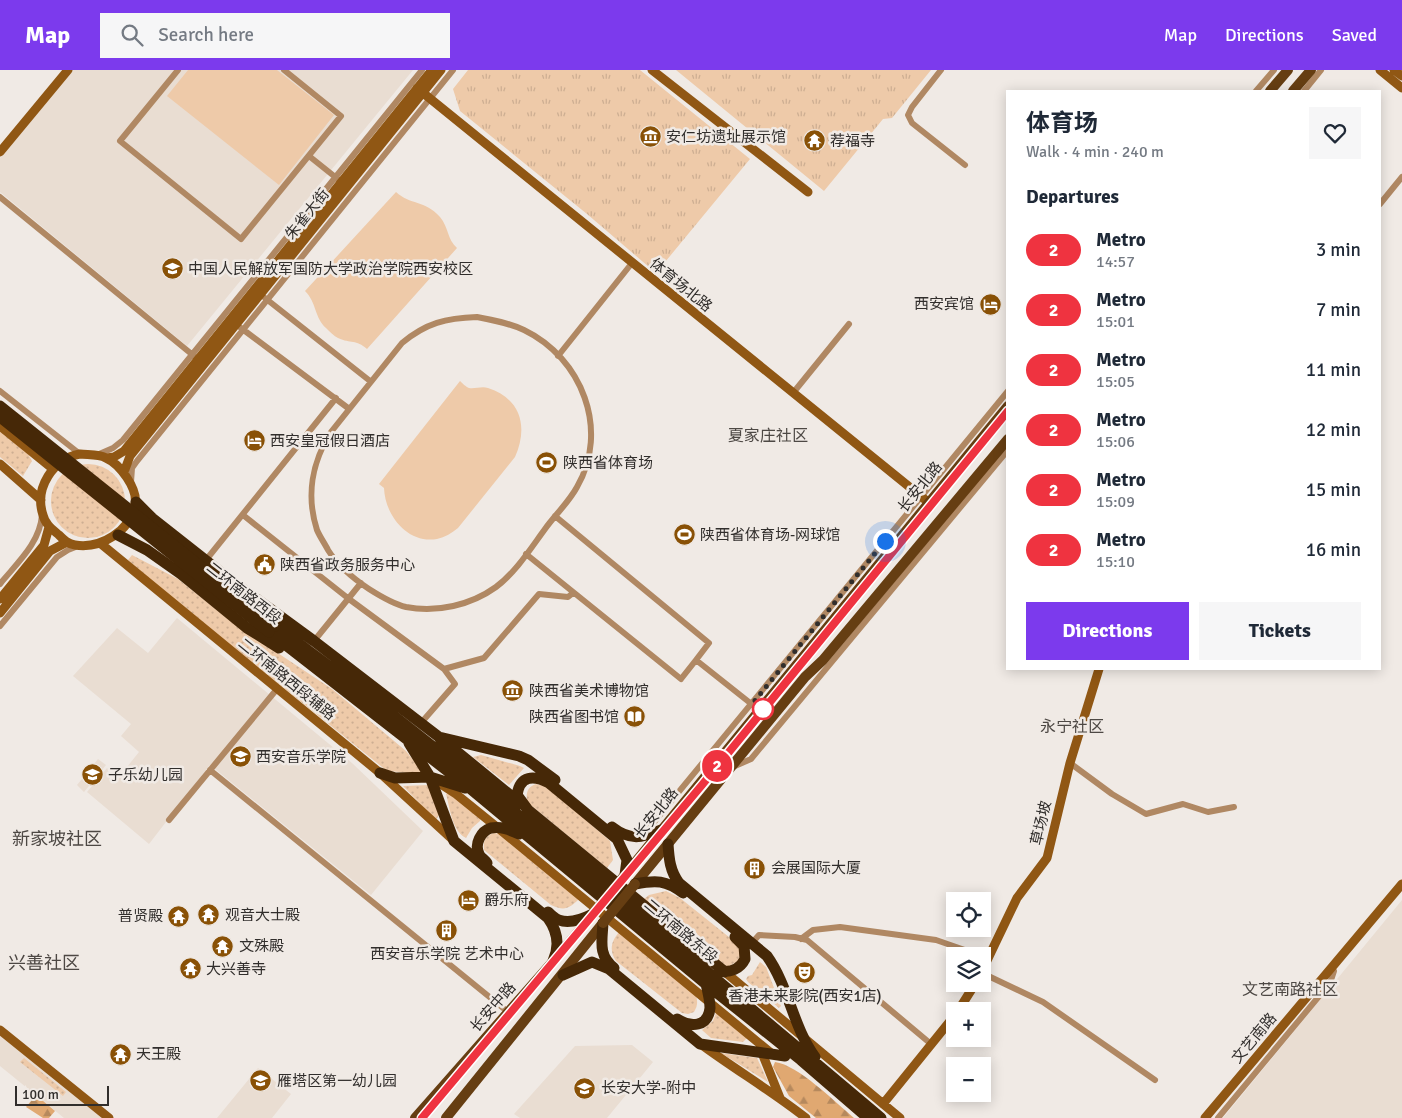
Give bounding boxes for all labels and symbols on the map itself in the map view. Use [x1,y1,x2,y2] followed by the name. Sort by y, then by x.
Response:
[638,125,662,149] museum icon: 安仁坊遗址展示馆
[666,128,786,146] place label: 安仁坊遗址展示馆
[802,129,826,153] temple icon: 荐福寺
[830,132,875,150] place label: 荐福寺
[281,185,333,243] street label: 朱雀大街
[646,254,716,316] street label: 体育场北路
[160,257,184,281] school or university icon: 中国人民解放军国防大学政治学院西安校区
[188,260,473,278] place label: 中国人民解放军国防大学政治学院西安校区
[978,292,1002,316] hotel icon: 西安宾馆
[914,295,974,313] place label: 西安宾馆
[728,426,808,446] district label: 夏家庄社区
[242,429,266,453] hotel icon: 西安皇冠假日酒店
[270,432,390,450] place label: 西安皇冠假日酒店
[535,451,559,475] sports icon: 陕西省体育场
[563,454,653,472] place label: 陕西省体育场
[894,458,946,516] street label: 长安北路
[672,523,696,547] sports icon: 陕西省体育场-网球馆
[700,526,840,544] place label: 陕西省体育场-网球馆
[873,529,898,554] your location
[252,553,276,577] public building icon: 陕西省政务服务中心
[280,556,415,574] place label: 陕西省政务服务中心
[203,558,285,628] street label: 二环南路西段
[235,634,339,724] street label: 二环南路西段辅路
[501,679,525,703] museum icon: 陕西省美术博物馆
[529,682,649,700] place label: 陕西省美术博物馆
[752,698,774,720] unlabelled marker
[623,705,647,729] library icon: 陕西省图书馆
[529,708,619,726] place label: 陕西省图书馆
[1040,717,1104,737] district label: 永宁社区
[228,745,252,769] school or university icon: 西安音乐学院
[256,748,346,766] place label: 西安音乐学院
[701,750,733,782] line badge: 2
[80,763,104,787] school or university icon: 子乐幼儿园
[108,766,183,784] place label: 子乐幼儿园
[630,784,682,842] street label: 长安北路
[1027,799,1055,847] street label: 草场坡
[12,828,102,850] district label: 新家坡社区
[743,856,767,880] building icon: 会展国际大厦
[771,859,861,877] place label: 会展国际大厦
[456,888,480,912] hotel icon: 爵乐府
[484,891,529,909] place label: 爵乐府
[641,895,721,967] street label: 二环南路东段
[197,903,221,927] temple icon: 观音大士殿
[167,904,191,928] temple icon: 普贤殿
[225,906,300,924] place label: 观音大士殿
[118,907,163,925] place label: 普贤殿
[435,919,459,943] building icon: 西安音乐学院 艺术中心
[211,934,235,958] temple icon: 文殊殿
[239,937,284,955] place label: 文殊殿
[370,945,524,963] place label: 西安音乐学院 艺术中心
[8,952,80,974] district label: 兴善社区
[178,957,202,981] temple icon: 大兴善寺
[206,960,266,978] place label: 大兴善寺
[793,961,817,985] theatre icon: 香港未来影院(西安1店)
[467,978,519,1036] street label: 长安中路
[1242,980,1338,1000] district label: 文艺南路社区
[728,987,882,1005] place label: 香港未来影院(西安1店)
[1228,1009,1280,1067] street label: 文艺南路
[108,1042,132,1066] temple icon: 天王殿
[136,1045,181,1063] place label: 天王殿
[249,1069,273,1093] school or university icon: 雁塔区第一幼儿园
[277,1072,397,1090] place label: 雁塔区第一幼儿园
[573,1076,597,1100] school or university icon: 长安大学-附中
[601,1079,696,1097] place label: 长安大学-附中
[15,1083,109,1106] scale bar

